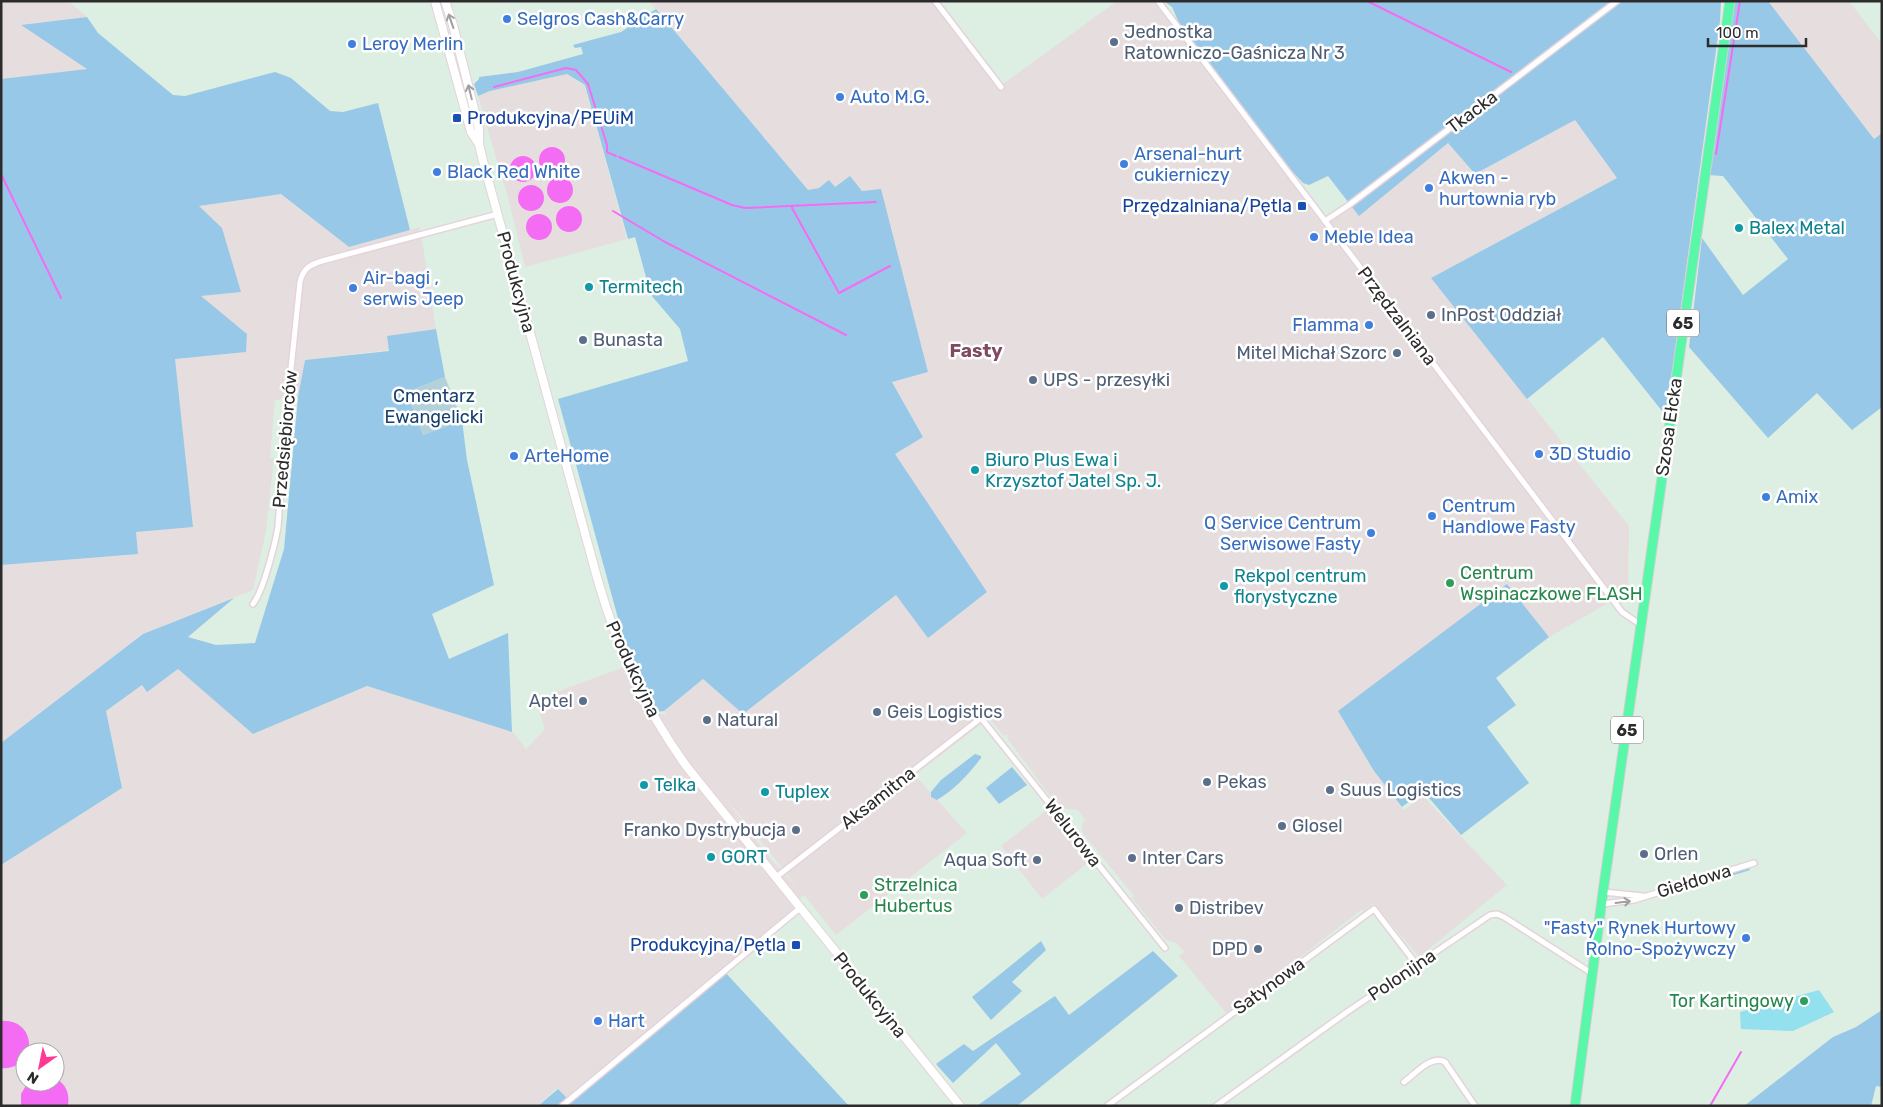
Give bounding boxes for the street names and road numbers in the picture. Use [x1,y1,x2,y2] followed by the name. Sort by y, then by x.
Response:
[1442,86,1502,138] street label: Tkacka
[492,229,540,335] street label: Produkcyjna
[1353,262,1441,370] street label: Przędzalniana
[1667,309,1699,336] road number: 65
[268,369,302,509] street label: Przedsiębiorców
[1651,376,1687,478] street label: Szosa Ełcka
[601,617,665,721] street label: Produkcyjna
[1611,716,1643,744] road number: 65
[836,762,920,834] street label: Aksamitna
[1040,795,1106,871] street label: Welurowa
[1654,859,1734,903] street label: Giełdowa
[1364,944,1440,1006] street label: Polonijna
[829,948,911,1042] street label: Produkcyjna
[1229,953,1309,1019] street label: Satynowa

